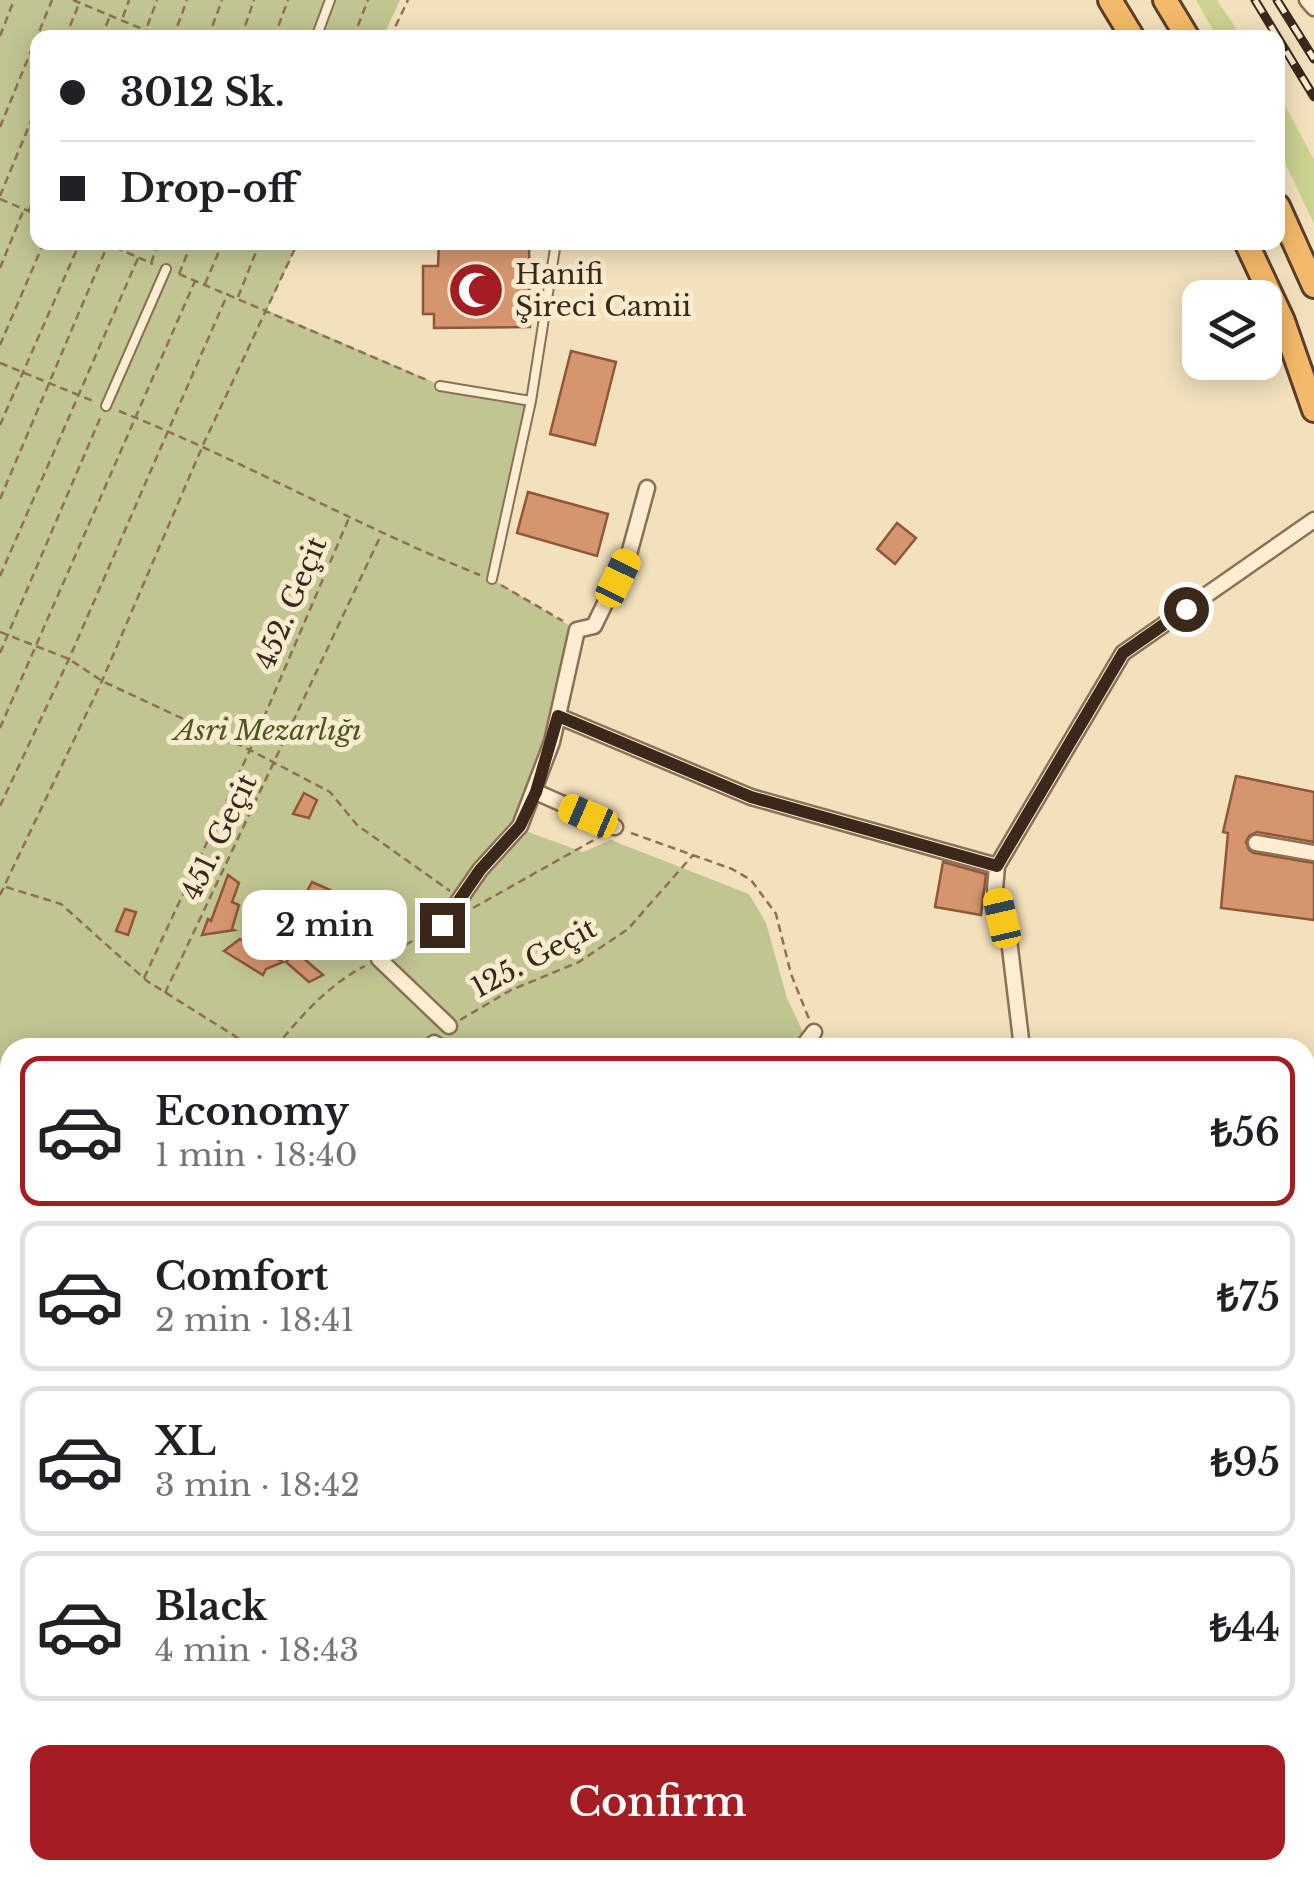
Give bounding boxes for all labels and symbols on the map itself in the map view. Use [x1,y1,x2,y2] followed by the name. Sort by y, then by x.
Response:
[515,257,691,324] place label: Hanifi Şireci Camii
[446,260,506,320] mosque icon: Hanifi Şireci Camii
[247,531,335,675] street label: 452. Geçit
[591,544,645,612] car
[1164,587,1209,632] route start
[170,713,362,748] park label: Asri Mezarlığı
[174,768,265,906] street label: 451. Geçit
[555,790,621,842] car
[981,885,1023,951] car
[242,890,407,960] callout: 2 min
[420,903,465,948] route end
[466,910,603,1005] street label: 125. Geçit

